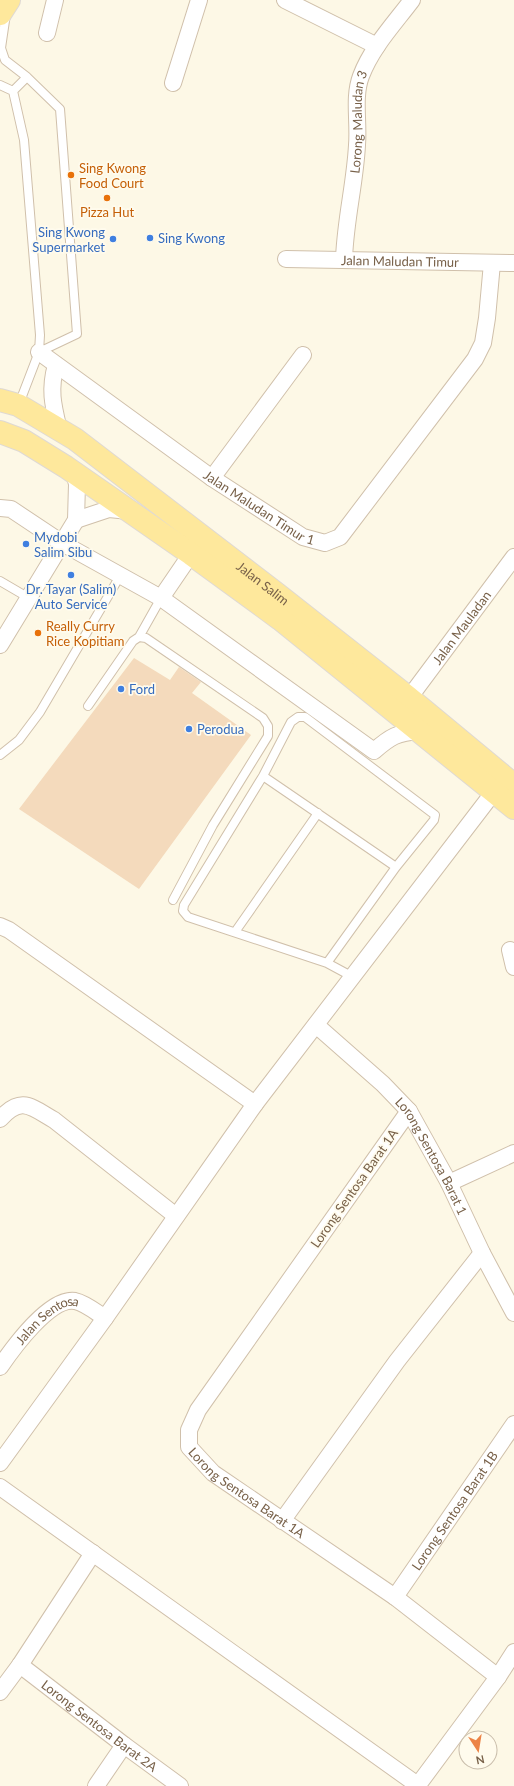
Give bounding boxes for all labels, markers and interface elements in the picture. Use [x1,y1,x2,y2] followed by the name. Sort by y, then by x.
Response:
[346,68,370,174] street label: Lorong Maludan 3
[79,160,146,191] place label: Sing Kwong Food Court
[66,170,76,180] marker: Sing Kwong Food Court
[102,193,112,203] marker: Pizza Hut
[80,204,134,220] place label: Pizza Hut
[32,224,105,255] place label: Sing Kwong Supermarket
[158,230,225,246] place label: Sing Kwong
[145,233,155,243] marker: Sing Kwong
[108,234,118,244] marker: Sing Kwong Supermarket
[341,252,459,270] street label: Jalan Maludan Timur
[201,467,316,548] street label: Jalan Maludan Timur 1
[34,529,92,560] place label: Mydobi Salim Sibu
[21,539,31,549] marker: Mydobi Salim Sibu
[233,558,292,609] street label: Jalan Salim
[66,570,76,580] marker: Dr. Tayar (Salim) Auto Service
[26,581,116,612] place label: Dr. Tayar (Salim) Auto Service
[429,587,494,667] street label: Jalan Mauladan
[46,618,125,649] place label: Really Curry Rice Kopitiam
[33,628,43,638] marker: Really Curry Rice Kopitiam
[129,681,155,697] place label: Ford
[116,684,126,694] marker: Ford
[197,721,244,737] place label: Perodua
[184,724,194,734] marker: Perodua
[392,1094,471,1217] street label: Lorong Sentosa Barat 1
[307,1125,401,1250] street label: Lorong Sentosa Barat 1A
[12,1293,81,1348] street label: Jalan Sentosa
[185,1444,308,1541] street label: Lorong Sentosa Barat 1A
[408,1448,501,1573] street label: Lorong Sentosa Barat 1B
[38,1677,161,1775] street label: Lorong Sentosa Barat 2A
[458,1730,498,1770] north arrow
[475,1753,486,1768] text: N

